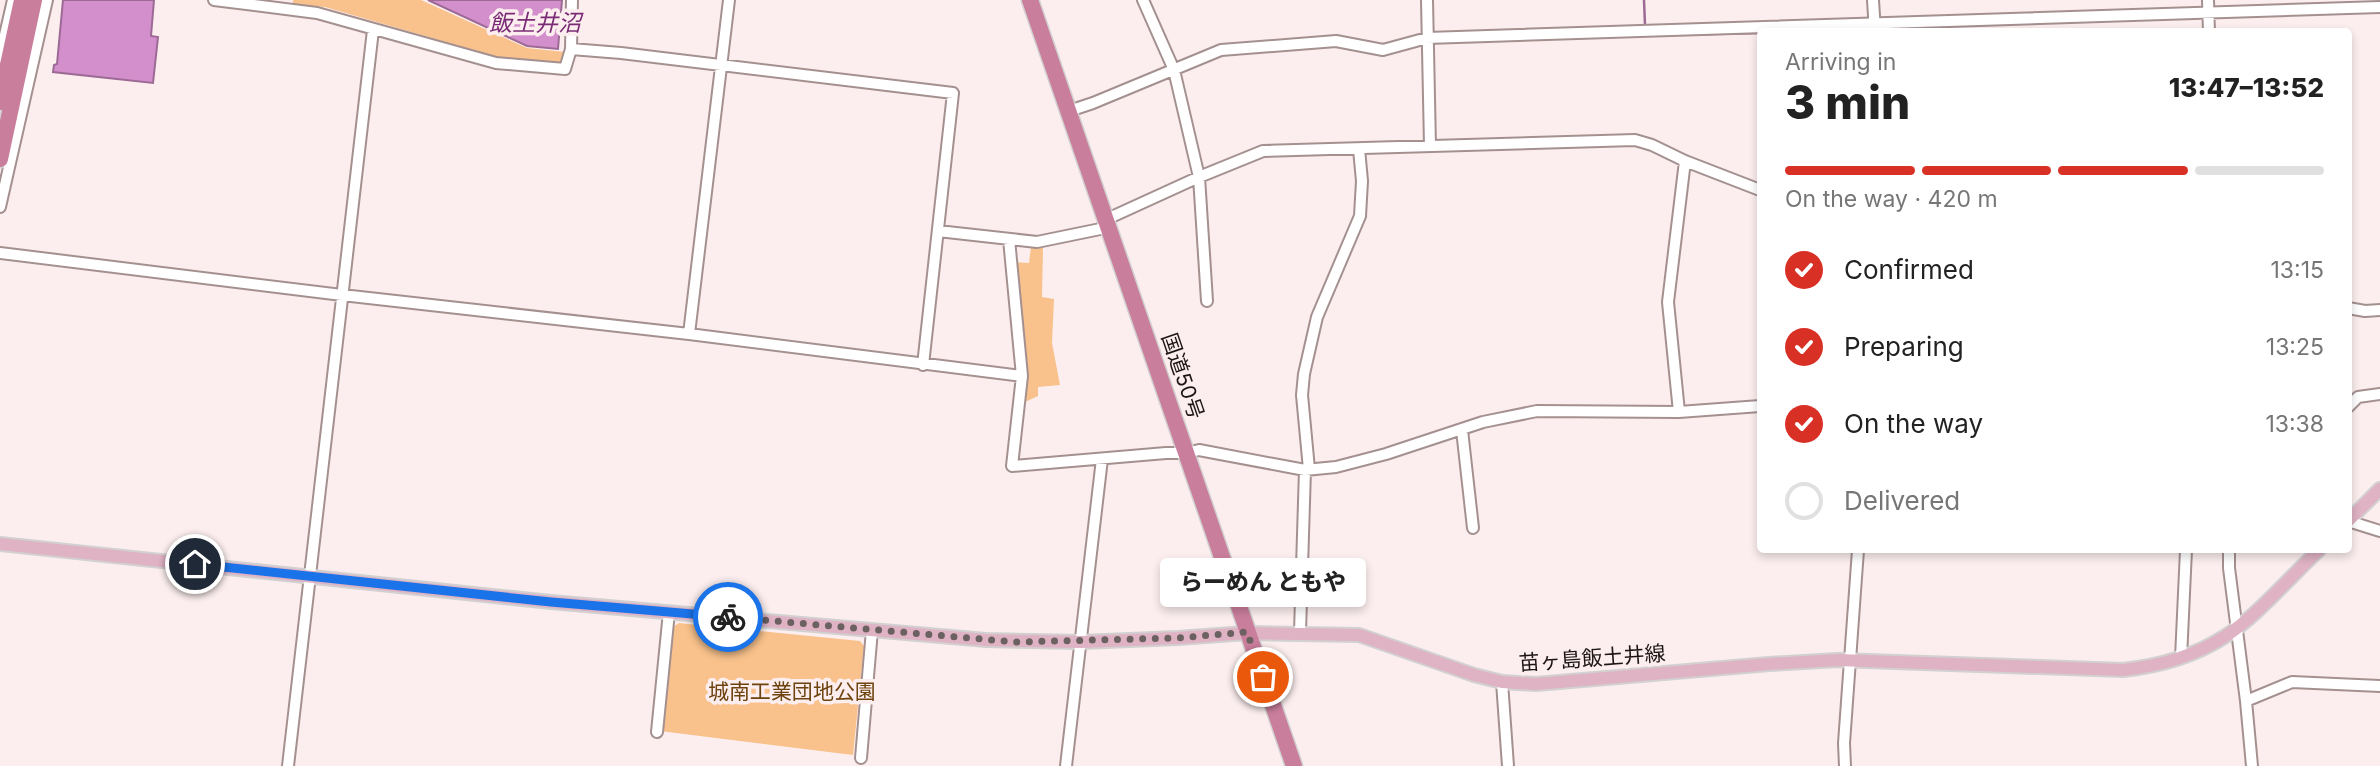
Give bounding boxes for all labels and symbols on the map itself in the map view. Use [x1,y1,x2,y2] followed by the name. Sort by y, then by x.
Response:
[489,9,584,37] water label: 飯土井沼
[1157,330,1209,422] street label: 国道50号
[165,534,225,594] pin
[1160,558,1366,607] callout: らーめん ともや
[693,582,763,652] courier
[1518,640,1666,676] street label: 苗ヶ島飯土井線
[1233,647,1293,707] pin
[708,679,876,704] park label: 城南工業団地公園

